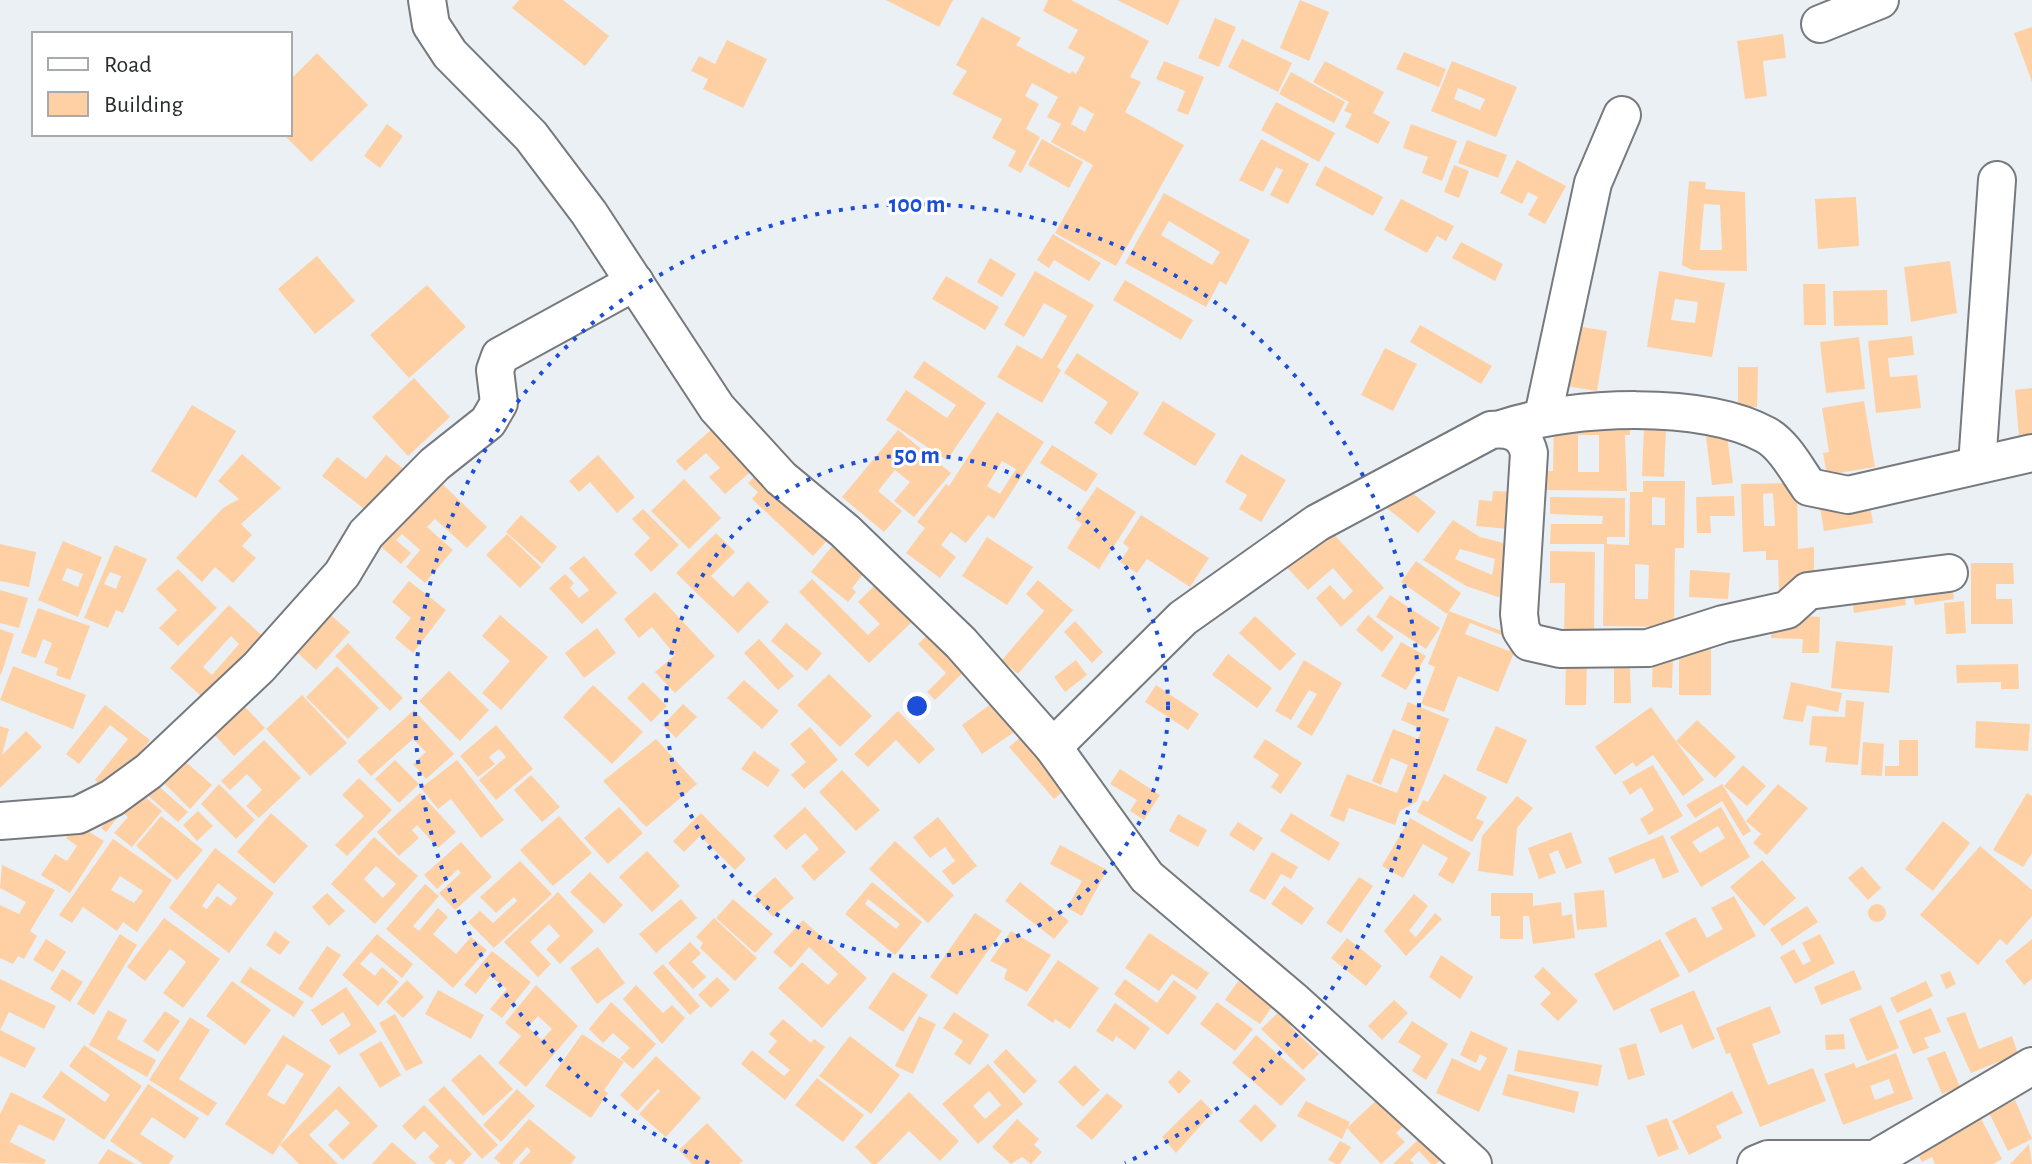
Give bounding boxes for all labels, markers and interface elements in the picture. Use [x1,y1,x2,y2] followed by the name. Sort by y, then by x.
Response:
[32,32,292,136] legend
[104,53,152,77] text: Road
[104,93,183,117] text: Building
[889,193,945,217] text: 100 m
[894,444,940,468] text: 50 m
[903,692,931,720] centre of rings

